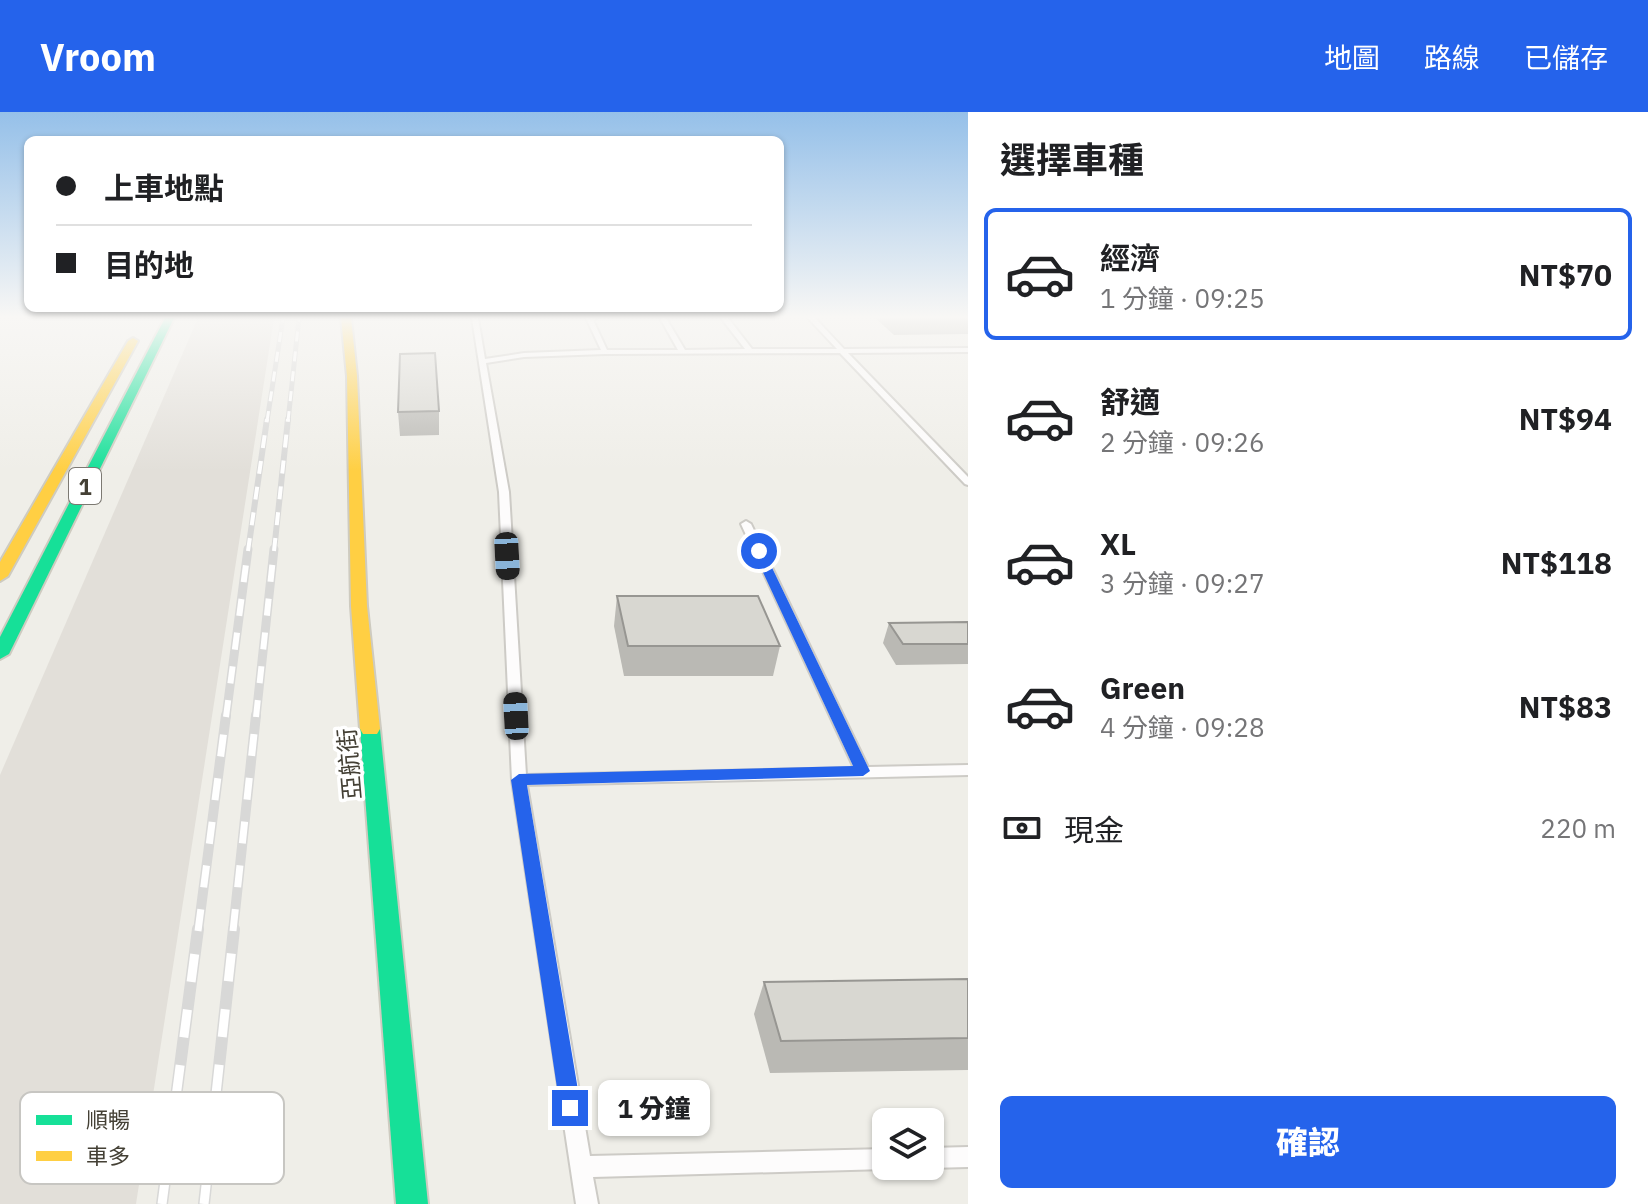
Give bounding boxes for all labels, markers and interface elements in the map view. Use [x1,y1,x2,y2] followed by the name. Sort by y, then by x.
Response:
[40,32,156,81] text: Vroom
[1324,39,1380,76] text: 地圖
[1424,39,1480,76] text: 路線
[1524,39,1608,76] text: 已儲存
[1000,136,1144,183] text: 選擇車種
[104,168,224,207] text: 上車地點
[1004,238,1076,310] icon: car
[1100,238,1160,277] text: 經濟
[104,245,194,284] text: 目的地
[1519,255,1612,294] text: NT$70
[1100,281,1264,315] text: 1 分鐘 · 09:25
[1004,382,1076,454] icon: car
[1100,382,1160,421] text: 舒適
[1519,399,1612,438] text: NT$94
[1100,425,1264,459] text: 2 分鐘 · 09:26
[69,468,101,504] road number: 1
[1100,524,1136,563] text: XL
[1004,526,1076,598] icon: car
[494,531,520,581] car
[741,533,777,569] route start
[1501,543,1612,582] text: NT$118
[1100,566,1264,600] text: 3 分鐘 · 09:27
[1100,668,1185,707] text: Green
[1004,670,1076,742] icon: car
[1519,687,1612,726] text: NT$83
[503,691,529,741] car
[1100,710,1264,744] text: 4 分鐘 · 09:28
[330,727,368,801] street label: 亞航街
[1000,806,1044,850] icon: cash
[1064,810,1124,849] text: 現金
[1540,811,1616,845] text: 220 m
[598,1080,710,1136] callout: 1 分鐘
[552,1090,588,1126] route end
[617,1091,691,1125] text: 1 分鐘
[20,1092,284,1184] legend
[1000,1096,1616,1188] button: 確認
[86,1105,130,1134] text: 順暢
[872,1108,944,1180] map controls
[872,1108,944,1180] button: layers
[86,1141,130,1170] text: 車多

